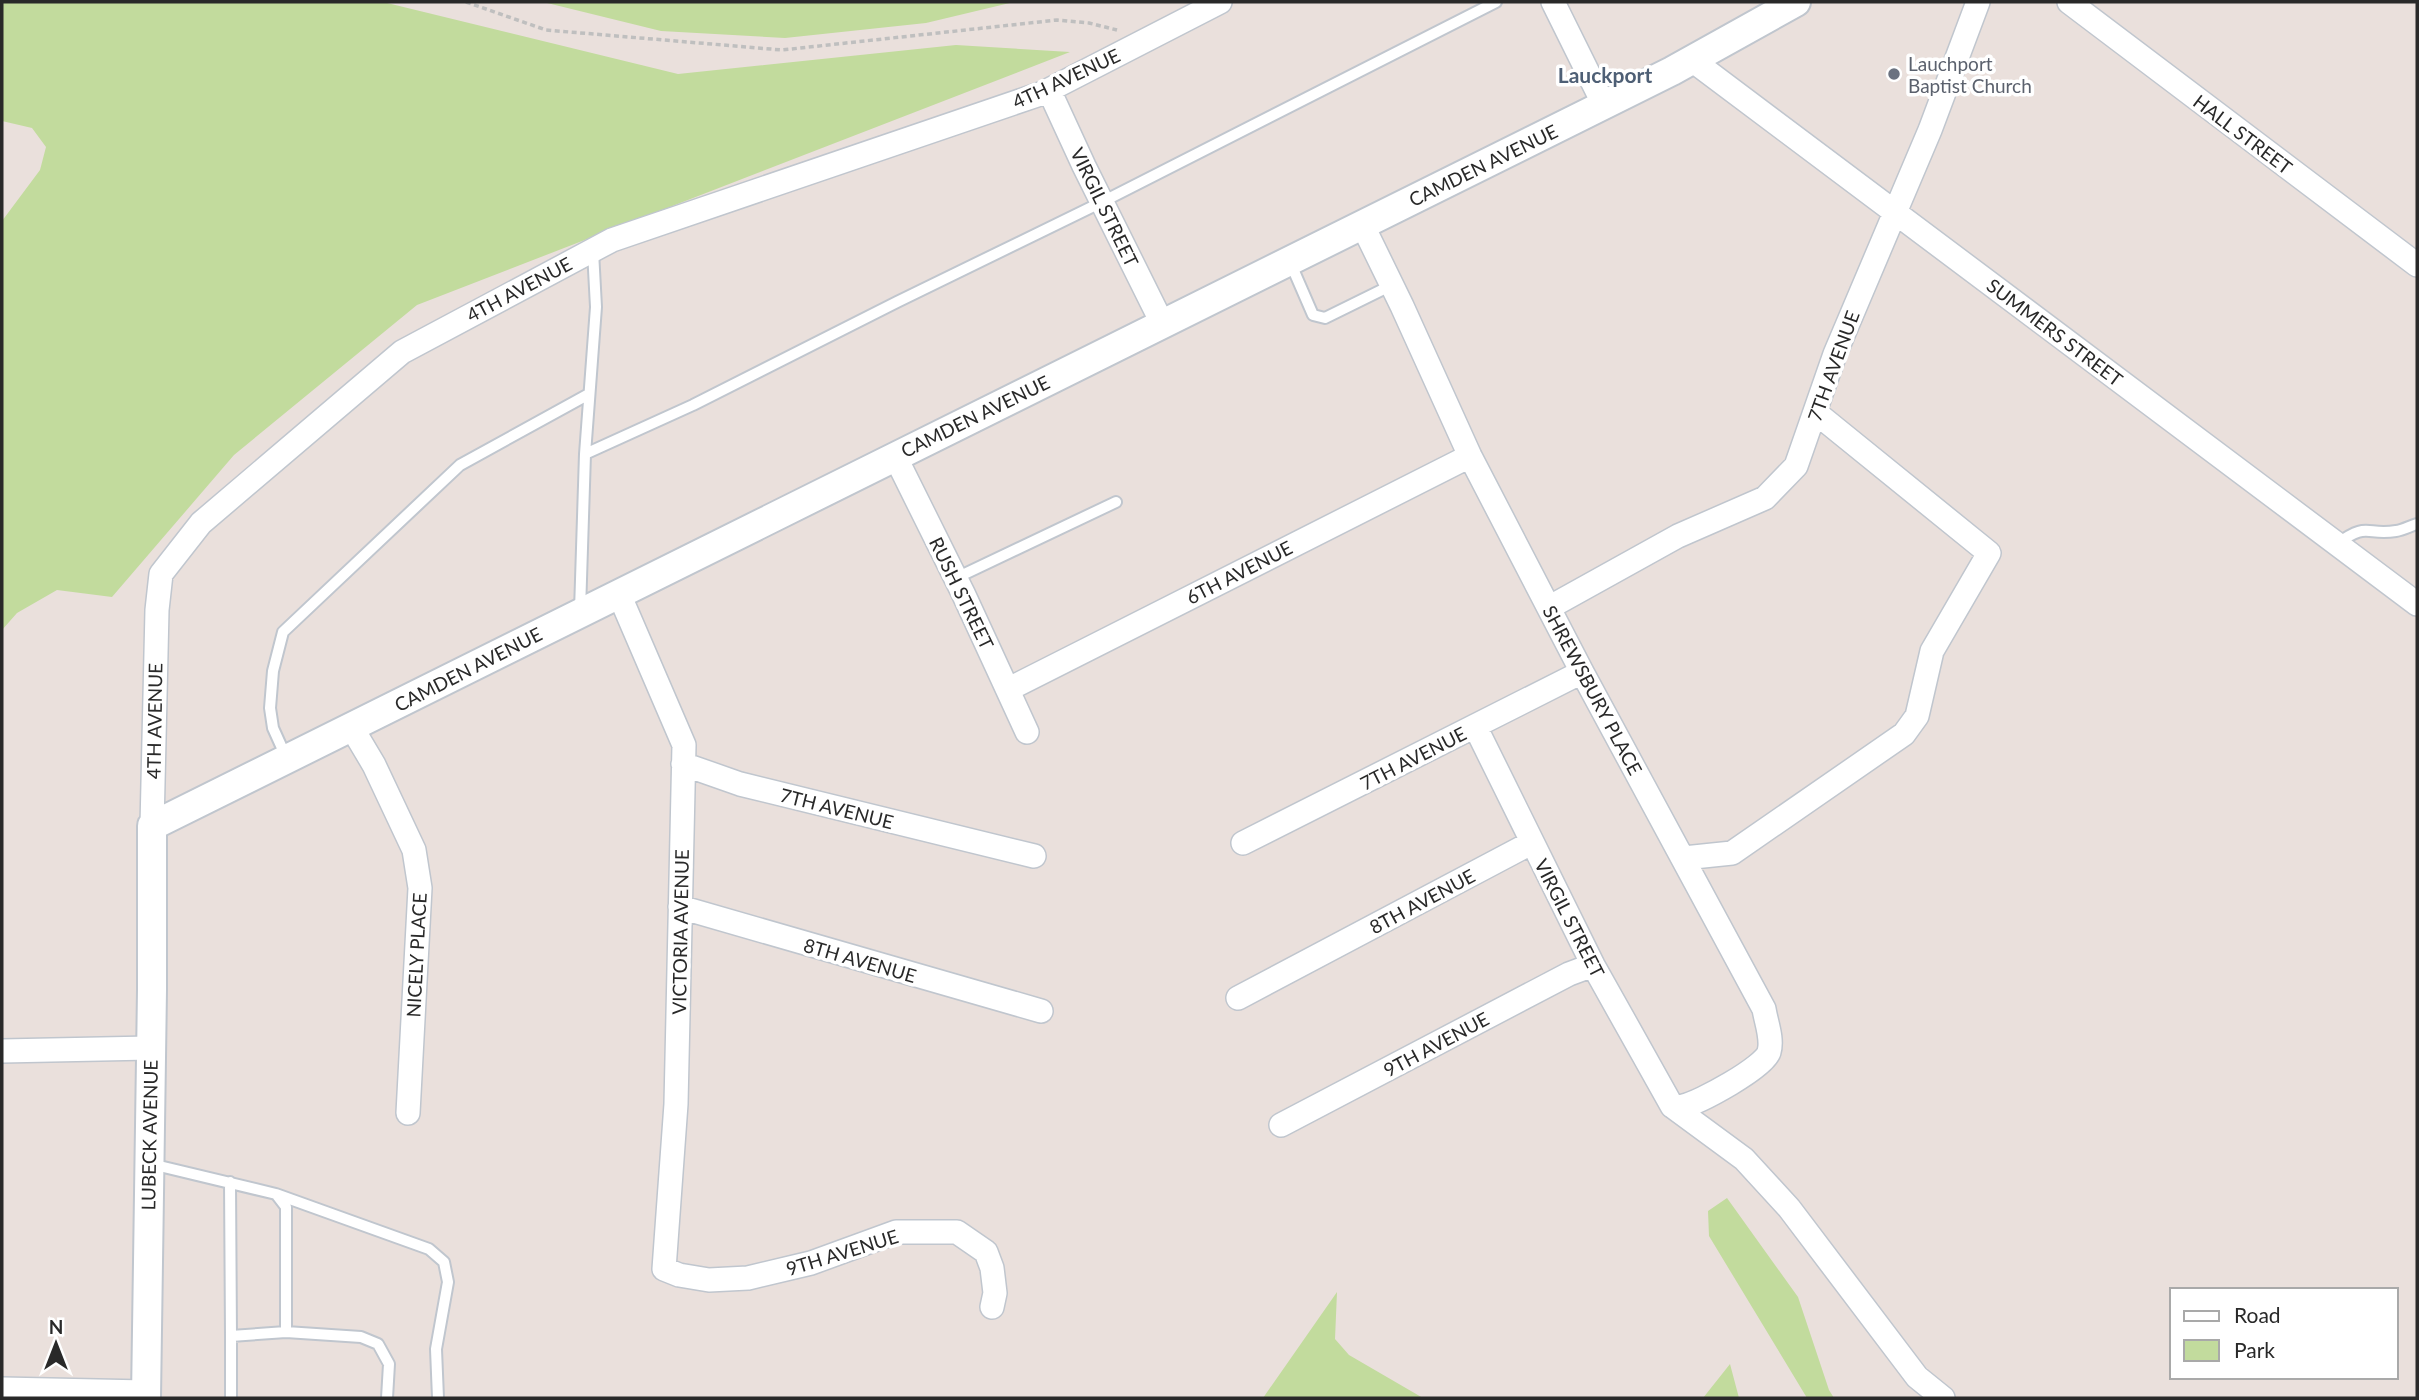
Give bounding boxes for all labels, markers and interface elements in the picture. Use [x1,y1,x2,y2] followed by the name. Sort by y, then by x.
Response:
[1009,43,1123,113] street label: 4TH AVENUE
[1908,52,2032,97] place label: Lauchport Baptist Church
[1558,62,1652,87] district label: Lauckport
[1886,66,1902,82] marker: Lauchport Baptist Church
[2189,89,2297,179] street label: HALL STREET
[1405,119,1561,211] street label: CAMDEN AVENUE
[1066,144,1144,270] street label: VIRGIL STREET
[462,252,576,326] street label: 4TH AVENUE
[1983,273,2127,391] street label: SUMMERS STREET
[1802,307,1864,424] street label: 7TH AVENUE
[897,370,1053,462] street label: CAMDEN AVENUE
[925,533,999,653] street label: RUSH STREET
[1182,535,1296,609] street label: 6TH AVENUE
[1539,601,1647,779] street label: SHREWSBURY PLACE
[390,622,546,716] street label: CAMDEN AVENUE
[141,663,167,779] street label: 4TH AVENUE
[1356,721,1470,795] street label: 7TH AVENUE
[778,783,896,833] street label: 7TH AVENUE
[667,849,693,1015] street label: VICTORIA AVENUE
[1530,855,1610,981] street label: VIRGIL STREET
[1365,864,1479,938] street label: 8TH AVENUE
[401,892,431,1018] street label: NICELY PLACE
[801,933,919,987] street label: 8TH AVENUE
[1379,1007,1493,1081] street label: 9TH AVENUE
[136,1059,162,1211] street label: LUBECK AVENUE
[783,1224,901,1280] street label: 9TH AVENUE
[2170,1288,2398,1379] legend
[2234,1302,2281,1327] text: Road
[21,1309,91,1379] north arrow
[49,1315,63,1338] text: N
[2234,1337,2275,1362] text: Park

